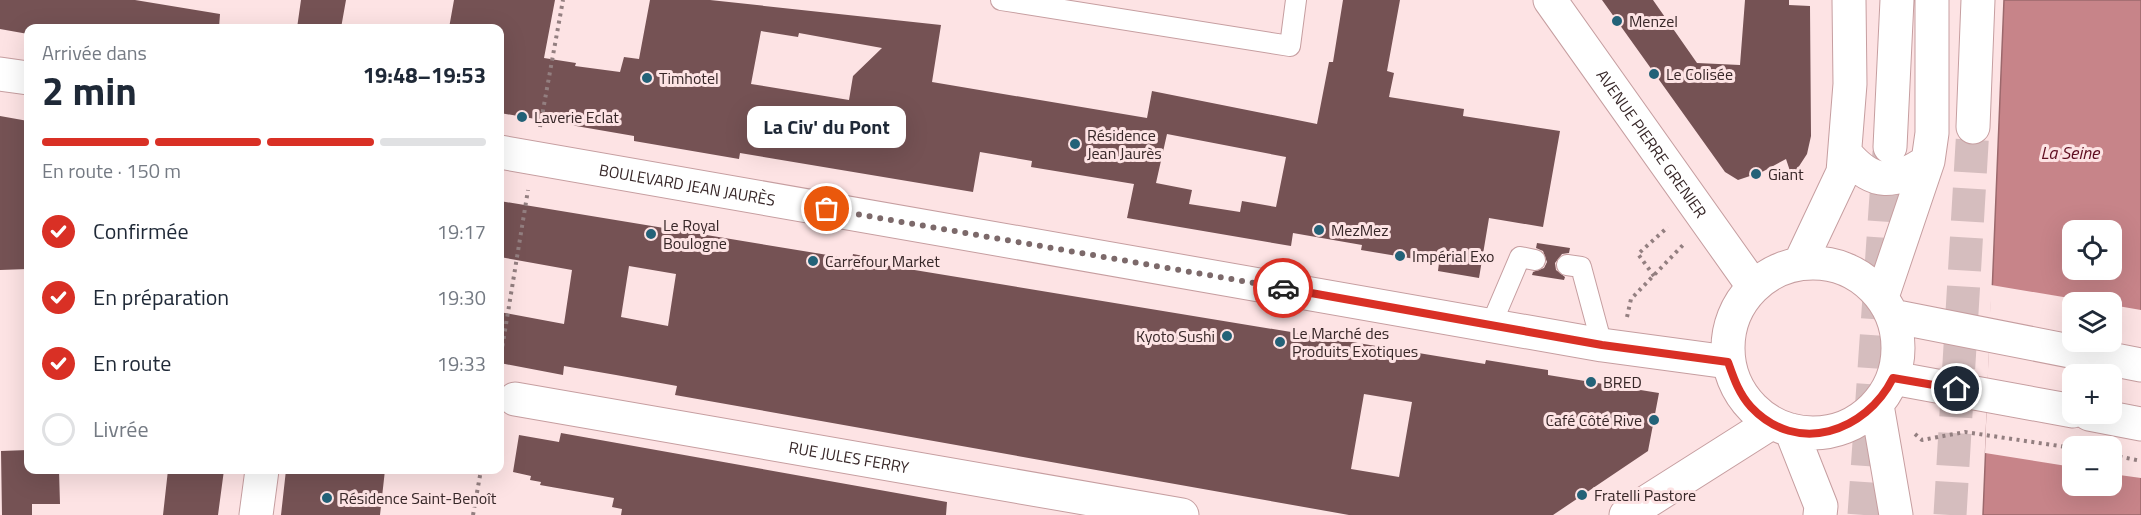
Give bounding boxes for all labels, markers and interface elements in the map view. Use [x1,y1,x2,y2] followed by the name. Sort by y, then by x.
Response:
[1629,9,1678,33] place label: Menzel
[1610,14,1624,28] marker: Menzel
[42,37,147,68] text: Arrivée dans
[363,58,486,92] text: 19:48–19:53
[42,61,137,120] text: 2 min
[1666,62,1733,86] place label: Le Colisée
[1591,64,1713,223] street label: AVENUE PIERRE GRENIER
[659,66,719,90] place label: Timhotel
[1647,67,1661,81] marker: Le Colisée
[640,71,654,85] marker: Timhotel
[534,105,619,129] place label: Laverie Eclat
[748,107,906,149] callout: La Civ' du Pont
[515,110,529,124] marker: Laverie Eclat
[763,111,890,142] text: La Civ' du Pont
[1087,123,1162,165] place label: Résidence Jean Jaurès
[1068,137,1082,151] marker: Résidence Jean Jaurès
[2041,139,2101,166] water label: La Seine
[42,155,181,186] text: En route · 150 m
[597,158,777,212] street label: BOULEVARD JEAN JAURÈS
[1768,162,1804,186] place label: Giant
[1749,167,1763,181] marker: Giant
[801,183,852,234] pin
[810,192,843,225] icon: bag
[663,213,727,255] place label: Le Royal Boulogne
[93,214,189,248] text: Confirmée
[42,215,75,248] icon: check
[437,216,486,247] text: 19:17
[1331,218,1388,242] place label: MezMez
[2062,220,2122,496] map controls
[2062,220,2122,280] button: locate
[1312,223,1326,237] marker: MezMez
[644,227,658,241] marker: Le Royal Boulogne
[1412,244,1494,268] place label: Impérial Exo
[825,249,940,273] place label: Carrefour Market
[1393,249,1407,263] marker: Impérial Exo
[806,254,820,268] marker: Carrefour Market
[1253,258,1313,318] courier
[1267,272,1300,305] icon: car
[93,280,229,314] text: En préparation
[42,281,75,314] icon: check
[437,282,486,313] text: 19:30
[2062,292,2122,352] button: layers
[1292,321,1418,363] place label: Le Marché des Produits Exotiques
[1136,324,1215,348] place label: Kyoto Sushi
[1220,329,1234,343] marker: Kyoto Sushi
[1273,335,1287,349] marker: Le Marché des Produits Exotiques
[93,346,171,380] text: En route
[42,347,75,380] icon: check
[437,348,486,379] text: 19:33
[1931,363,1982,414] pin
[2062,364,2122,424] button: +
[1603,370,1642,394] place label: BRED
[1940,372,1973,405] icon: home
[1584,375,1598,389] marker: BRED
[1545,408,1642,432] place label: Café Côté Rive
[93,412,149,446] text: Livrée
[1647,413,1661,427] marker: Café Côté Rive
[787,435,911,479] street label: RUE JULES FERRY
[2062,436,2122,496] button: −
[1594,483,1696,507] place label: Fratelli Pastore
[339,486,497,510] place label: Résidence Saint-Benoît
[1575,488,1589,502] marker: Fratelli Pastore
[320,491,334,505] marker: Résidence Saint-Benoît

